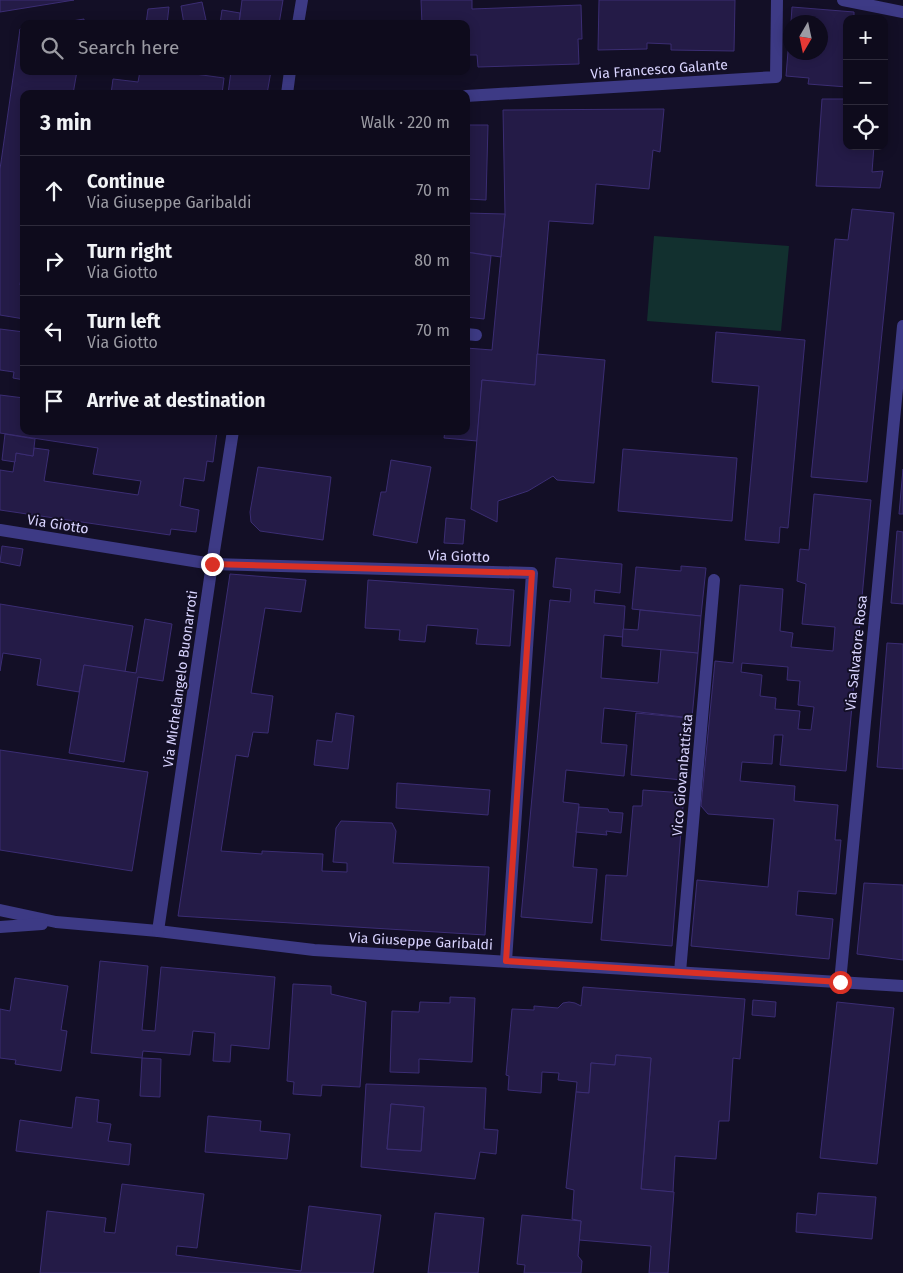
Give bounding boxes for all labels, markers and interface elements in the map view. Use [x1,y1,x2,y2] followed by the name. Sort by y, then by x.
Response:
[783,15,828,60] north arrow
[843,15,888,150] map controls
[843,15,888,60] button: +
[20,20,470,75] search box
[38,34,66,62] icon: search
[78,36,179,59] text: Search here
[590,56,728,83] street label: Via Francesco Galante
[843,60,888,105] button: −
[843,105,888,150] button: locate
[40,110,92,136] text: 3 min
[361,113,450,132] text: Walk · 220 m
[87,170,165,193] text: Continue
[40,177,68,205] icon: ahead
[416,181,450,200] text: 70 m
[87,193,252,212] text: Via Giuseppe Garibaldi
[87,240,172,263] text: Turn right
[40,247,68,275] icon: right
[414,251,450,270] text: 80 m
[87,263,158,282] text: Via Giotto
[87,310,161,333] text: Turn left
[40,317,68,345] icon: left
[416,321,450,340] text: 70 m
[87,333,158,352] text: Via Giotto
[40,387,68,415] icon: arrive
[87,389,266,412] text: Arrive at destination
[26,511,90,538] street label: Via Giotto
[428,547,490,566] street label: Via Giotto
[201,553,224,576] route end
[160,589,201,769] street label: Via Michelangelo Buonarroti
[842,594,871,712] street label: Via Salvatore Rosa
[669,713,696,837] street label: Vico Giovanbattista
[349,929,493,954] street label: Via Giuseppe Garibaldi
[829,971,852,994] route start

